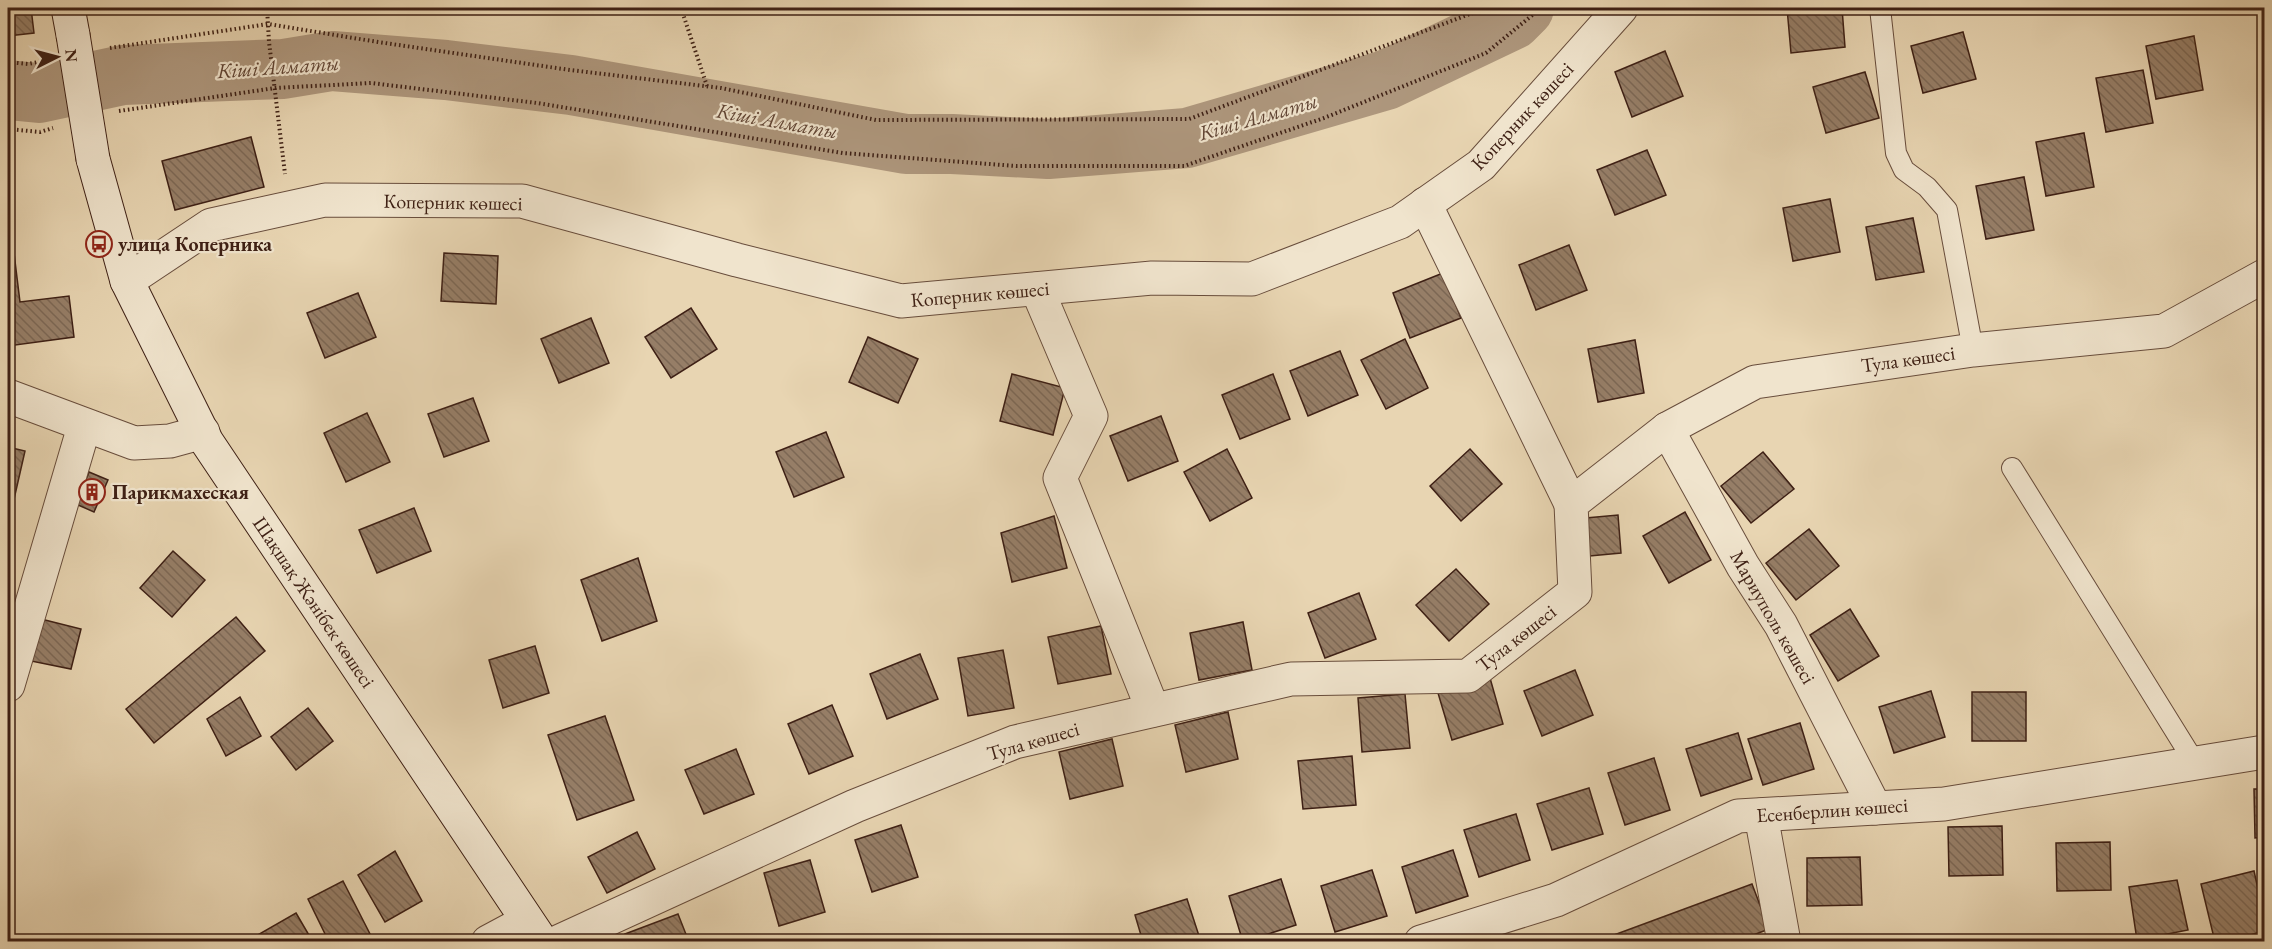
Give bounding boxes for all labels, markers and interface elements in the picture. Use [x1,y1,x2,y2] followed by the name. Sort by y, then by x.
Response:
[27,27,87,87] north arrow
[60,48,83,63] text: N
[215,49,340,84] water label: Кіші Алматы
[1465,56,1579,176] street label: Коперник көшесі
[1194,87,1320,147] water label: Кіші Алматы
[714,96,840,144] water label: Кіші Алматы
[383,188,523,216] street label: Коперник көшесі
[84,229,114,259] bus stop icon: улица Коперника
[118,231,272,257] place label: улица Коперника
[910,275,1050,313] street label: Коперник көшесі
[1859,340,1957,378] street label: Тула көшесі
[77,477,107,507] building icon: Парикмахеская
[112,479,249,505] place label: Парикмахеская
[247,511,381,693] street label: Шақшақ Жәнібек көшесі
[1724,546,1822,689] street label: Мариуполь көшесі
[1471,599,1561,677] street label: Тула көшесі
[984,715,1082,767] street label: Тула көшесі
[1755,792,1909,828] street label: Есенберлин көшесі

